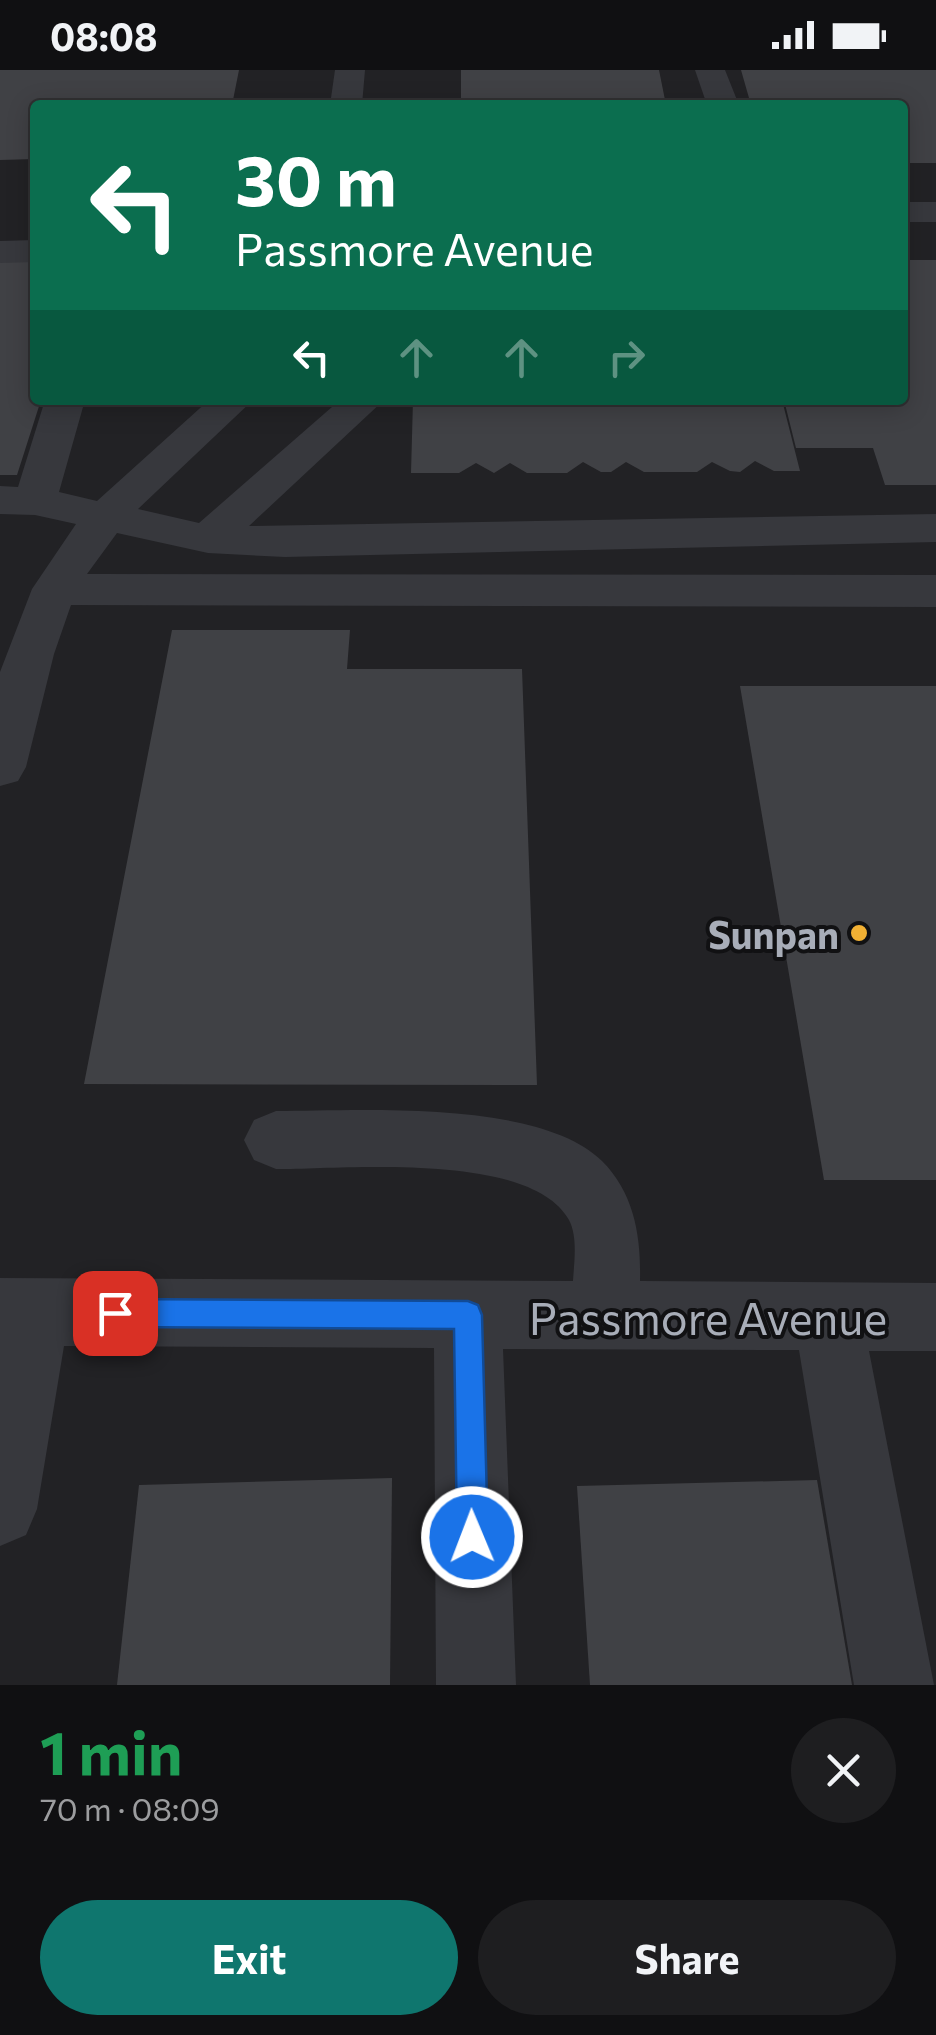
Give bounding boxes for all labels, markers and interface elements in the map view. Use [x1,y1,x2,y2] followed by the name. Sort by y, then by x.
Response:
[50,12,158,59] text: 08:08
[235,135,397,220] text: 30 m
[70,140,200,270] icon: left
[235,220,593,275] text: Passmore Avenue
[284,330,339,385] icon: left
[389,330,444,385] icon: ahead
[494,330,549,385] icon: ahead
[599,330,654,385] icon: right
[708,910,839,957] place label: Sunpan
[848,922,870,944] marker: Sunpan
[73,1271,158,1356] pin
[88,1286,143,1341] icon: arrive
[529,1289,887,1344] street label: Passmore Avenue
[420,1485,524,1589] position arrow
[40,1714,182,1787] text: 1 min
[791,1718,896,1823] button: close
[40,1788,220,1828] text: 70 m · 08:09
[40,1900,458,2015] button: Exit
[478,1900,896,2015] button: Share

